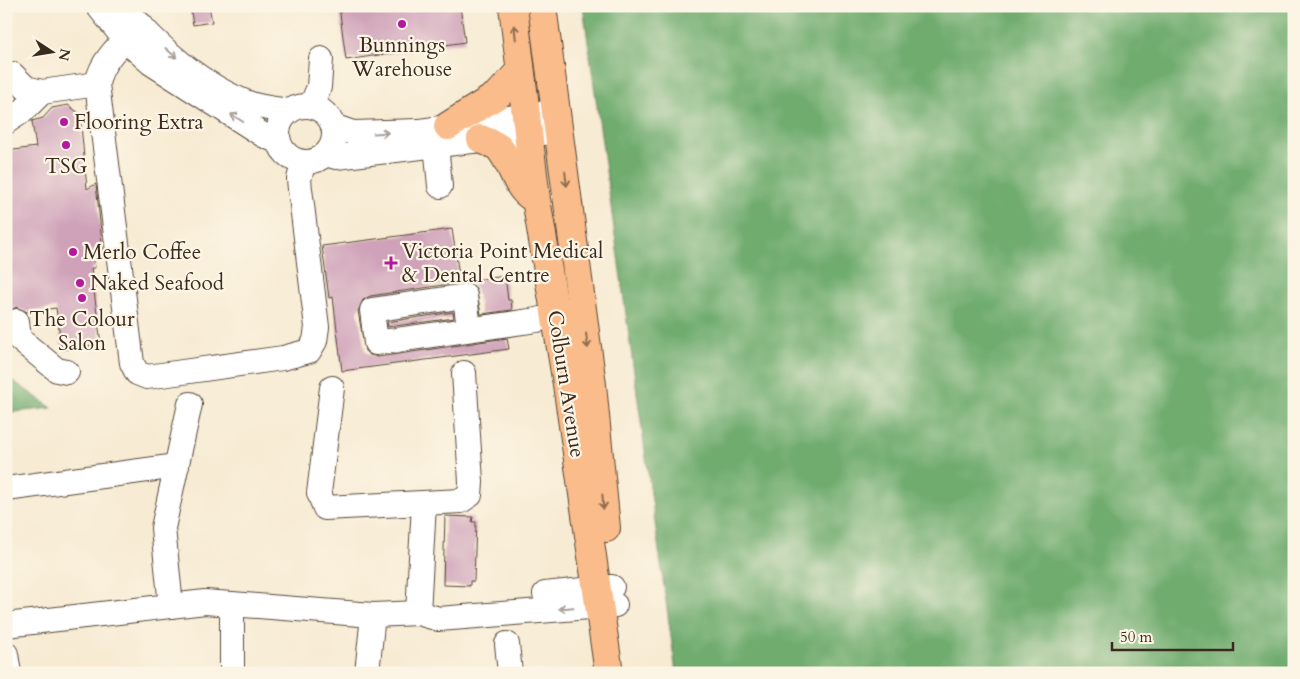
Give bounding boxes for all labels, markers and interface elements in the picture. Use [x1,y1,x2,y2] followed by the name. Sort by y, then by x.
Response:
[396,18,408,30] marker: Bunnings Warehouse
[510,25,520,41] one-way arrow
[28,28,78,78] north arrow
[351,31,452,84] place label: Bunnings Warehouse
[54,47,75,63] text: N
[164,48,177,59] one-way arrow
[74,108,204,137] place label: Flooring Extra
[230,112,244,122] one-way arrow
[58,116,70,128] marker: Flooring Extra
[372,128,388,137] one-way arrow
[60,139,72,151] marker: TSG
[45,152,88,181] place label: TSG
[561,171,571,187] one-way arrow
[402,237,603,290] place label: Victoria Point Medical & Dental Centre
[83,238,201,267] place label: Merlo Coffee
[67,246,79,258] marker: Merlo Coffee
[384,256,398,270] marker: Victoria Point Medical & Dental Centre
[90,269,224,298] place label: Naked Seafood
[74,277,86,289] marker: Naked Seafood
[76,292,88,304] marker: The Colour Salon
[29,305,135,358] place label: The Colour Salon
[540,308,592,460] street label: Colburn Avenue
[582,332,592,348] one-way arrow
[598,494,608,510] one-way arrow
[559,603,575,613] one-way arrow
[1112,619,1234,651] scale bar
[1120,627,1152,647] text: 50 m

